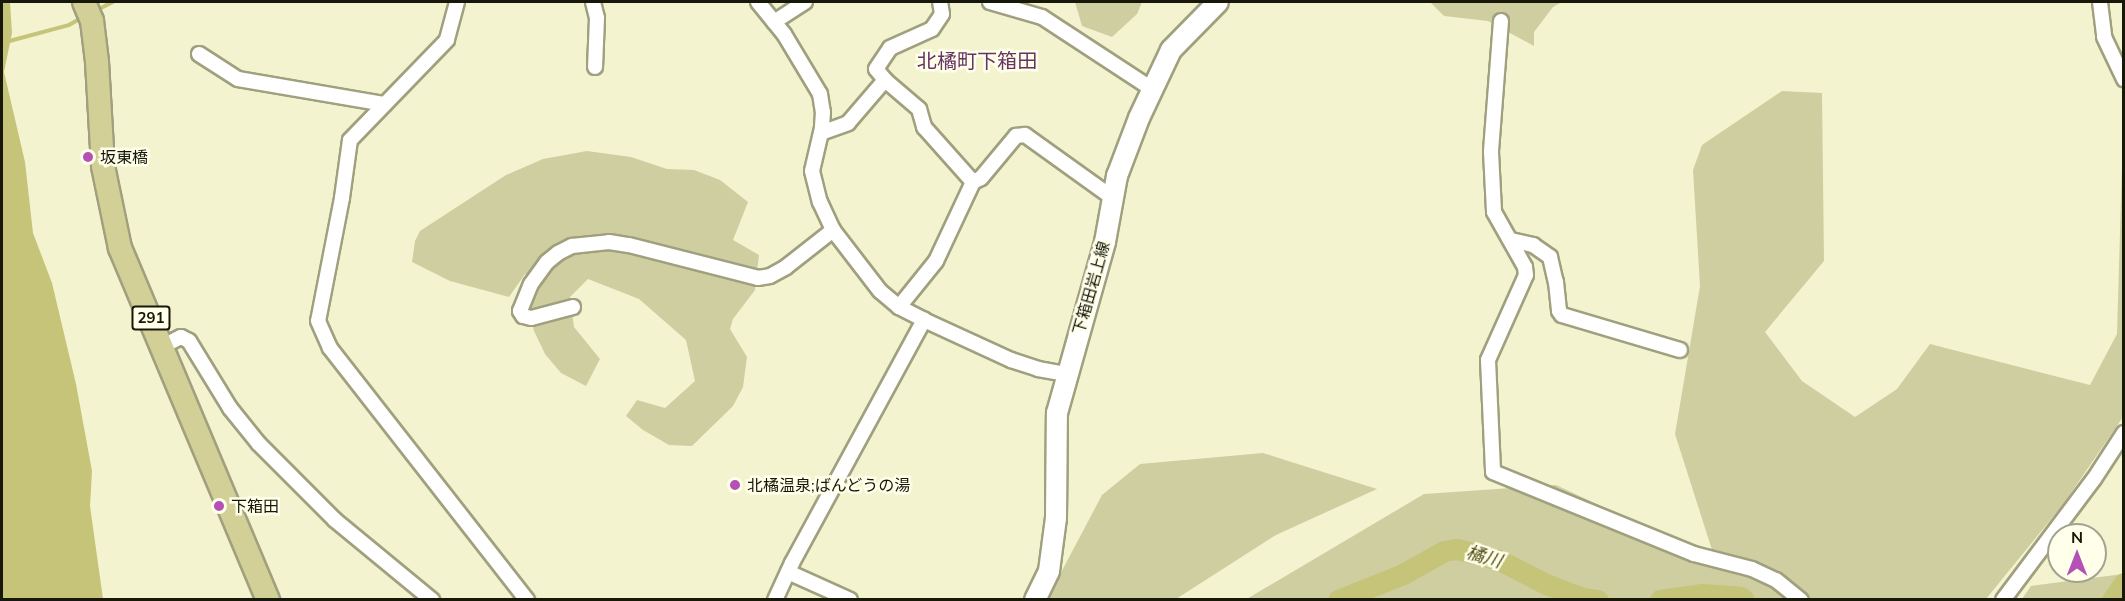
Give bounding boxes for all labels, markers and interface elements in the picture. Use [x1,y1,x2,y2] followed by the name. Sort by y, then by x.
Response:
[917,48,1037,72] district label: 北橘町下箱田
[100,147,148,167] place label: 坂東橋
[81,150,95,164] marker: 坂東橋
[1069,239,1113,337] street label: 下箱田岩上線
[132,306,170,330] road number: 291
[747,475,911,495] place label: 北橘温泉;ばんどうの湯
[728,478,742,492] marker: 北橘温泉;ばんどうの湯
[231,496,279,516] place label: 下箱田
[212,499,226,513] marker: 下箱田
[2047,523,2107,583] north arrow
[2071,527,2083,547] text: N
[1464,541,1504,573] water label: 橘川

